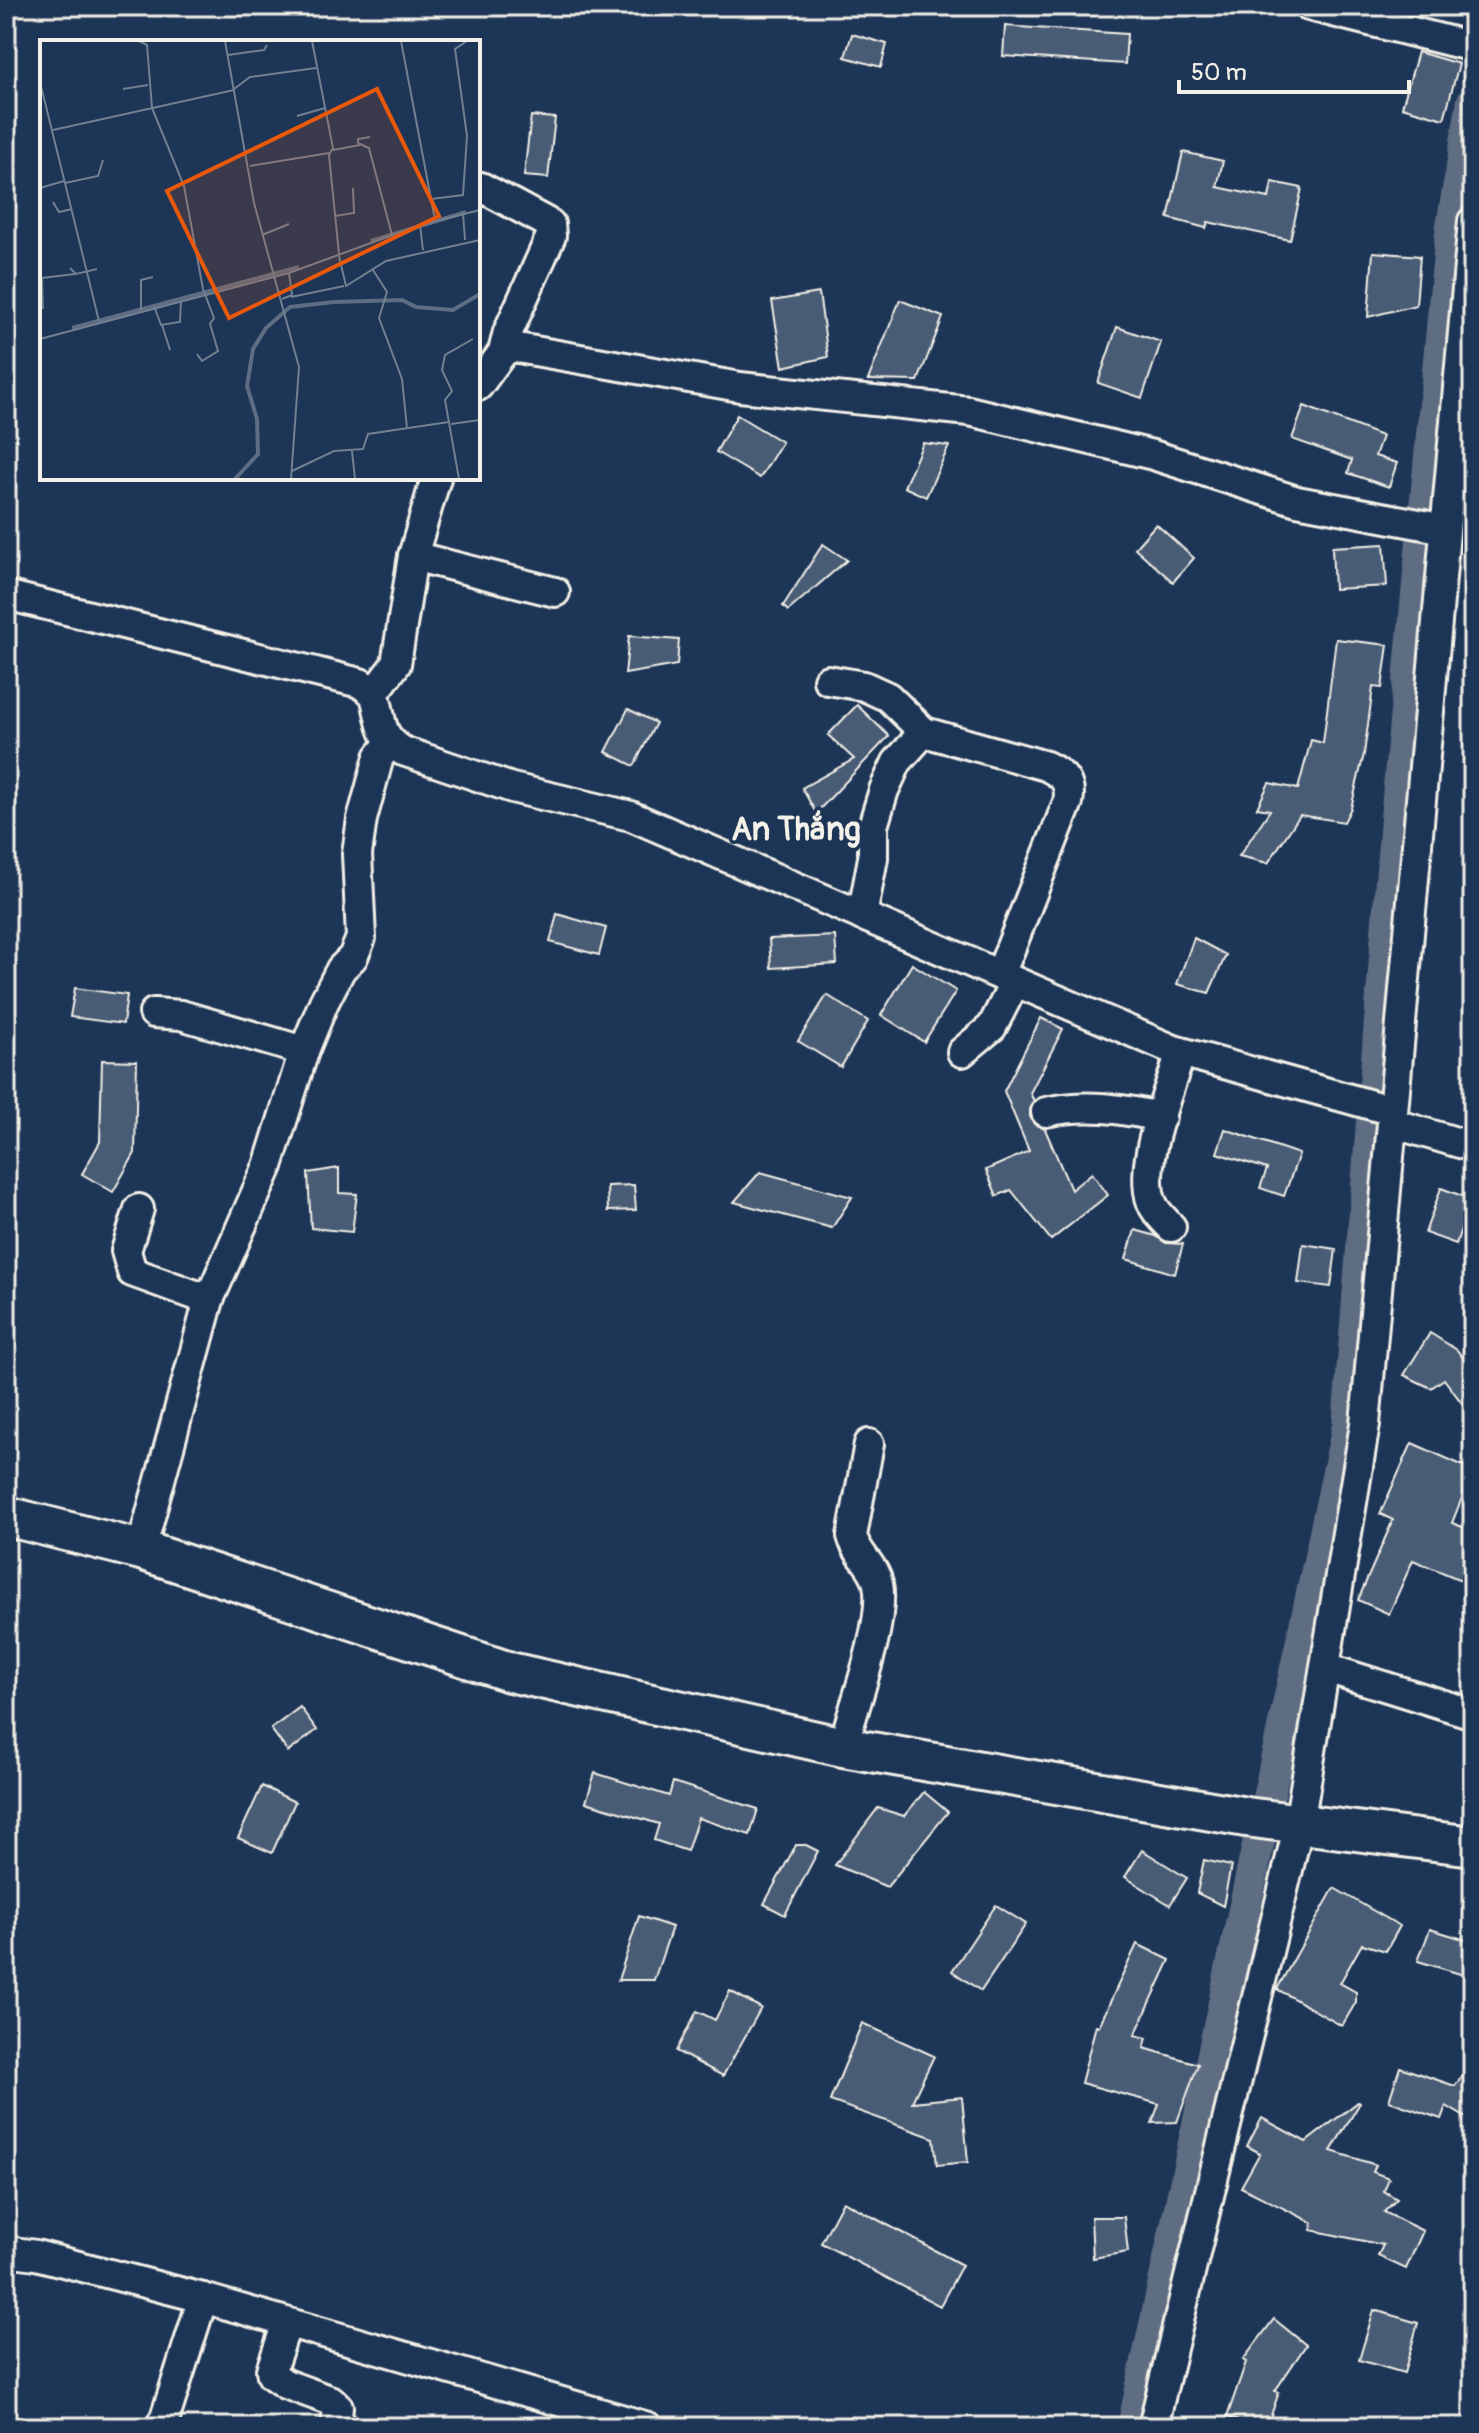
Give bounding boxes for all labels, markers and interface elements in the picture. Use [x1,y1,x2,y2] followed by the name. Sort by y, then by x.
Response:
[40,40,480,480] inset map
[1179,44,1409,94] scale bar
[1191,58,1247,87] text: 50 m
[731,810,861,850] district label: An Thắng

